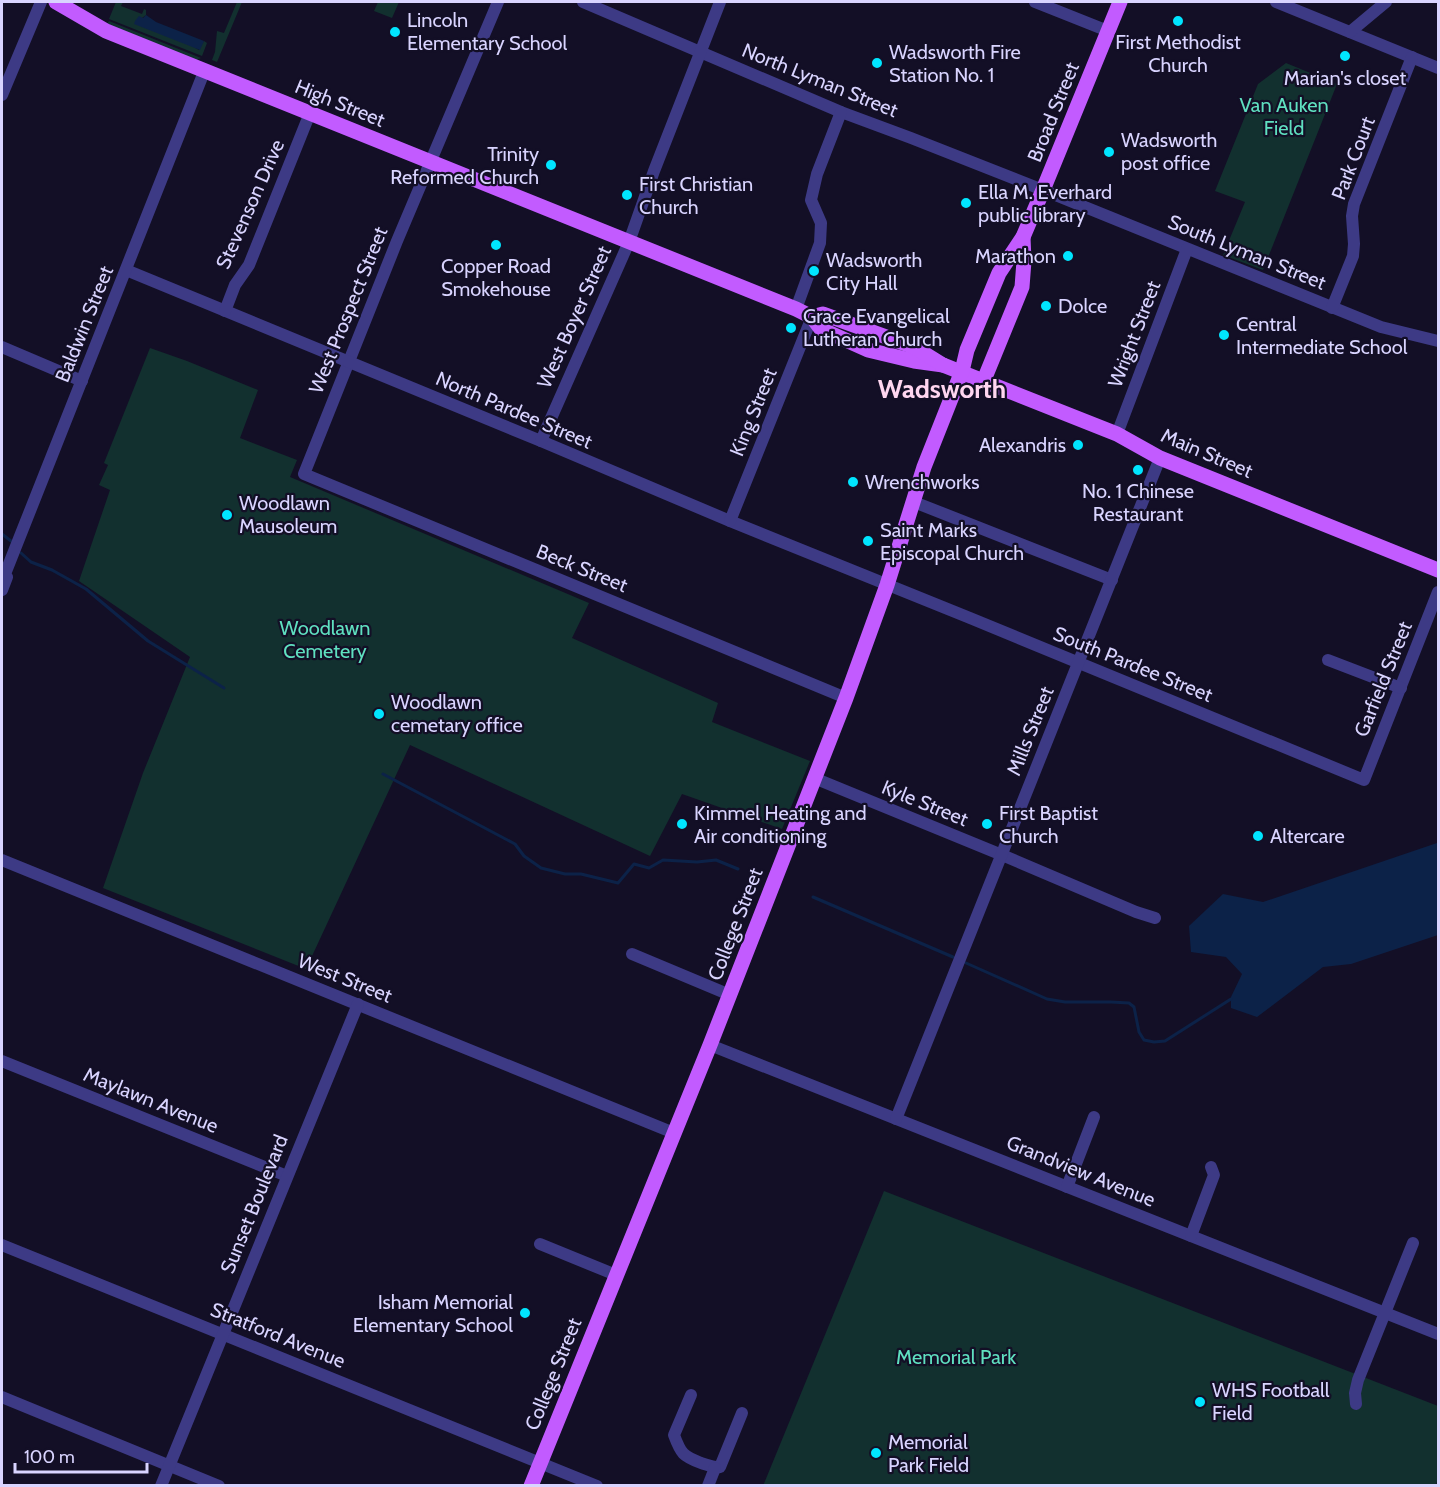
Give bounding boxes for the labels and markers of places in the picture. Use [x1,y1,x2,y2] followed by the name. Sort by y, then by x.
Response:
[407,8,568,55] place label: Lincoln Elementary School
[1171,14,1185,28] marker: First Methodist Church
[388,25,402,39] marker: Lincoln Elementary School
[1115,30,1241,77] place label: First Methodist Church
[889,40,1021,87] place label: Wadsworth Fire Station No. 1
[1338,49,1352,63] marker: Marian's closet
[870,56,884,70] marker: Wadsworth Fire Station No. 1
[1284,66,1407,90] place label: Marian's closet
[1121,128,1217,175] place label: Wadsworth post office
[390,142,539,189] place label: Trinity Reformed Church
[1102,145,1116,159] marker: Wadsworth post office
[544,158,558,172] marker: Trinity Reformed Church
[639,172,753,219] place label: First Christian Church
[978,180,1112,227] place label: Ella M. Everhard public library
[620,188,634,202] marker: First Christian Church
[959,196,973,210] marker: Ella M. Everhard public library
[489,238,503,252] marker: Copper Road Smokehouse
[975,244,1056,268] place label: Marathon
[826,248,922,295] place label: Wadsworth City Hall
[1061,249,1075,263] marker: Marathon
[441,254,551,301] place label: Copper Road Smokehouse
[807,264,821,278] marker: Wadsworth City Hall
[1058,294,1107,318] place label: Dolce
[1039,299,1053,313] marker: Dolce
[803,304,950,351] place label: Grace Evangelical Lutheran Church
[1236,312,1408,359] place label: Central Intermediate School
[784,321,798,335] marker: Grace Evangelical Lutheran Church
[1217,328,1231,342] marker: Central Intermediate School
[979,433,1066,457] place label: Alexandris
[1071,438,1085,452] marker: Alexandris
[1131,463,1145,477] marker: No. 1 Chinese Restaurant
[865,470,979,494] place label: Wrenchworks
[846,475,860,489] marker: Wrenchworks
[1082,479,1194,526] place label: No. 1 Chinese Restaurant
[239,491,337,538] place label: Woodlawn Mausoleum
[220,508,234,522] marker: Woodlawn Mausoleum
[880,518,1024,565] place label: Saint Marks Episcopal Church
[861,534,875,548] marker: Saint Marks Episcopal Church
[391,690,523,737] place label: Woodlawn cemetary office
[372,707,386,721] marker: Woodlawn cemetary office
[694,801,867,848] place label: Kimmel Heating and Air conditioning
[999,801,1098,848] place label: First Baptist Church
[675,817,689,831] marker: Kimmel Heating and Air conditioning
[980,817,994,831] marker: First Baptist Church
[1270,824,1345,848] place label: Altercare
[1251,829,1265,843] marker: Altercare
[353,1290,513,1337] place label: Isham Memorial Elementary School
[518,1306,532,1320] marker: Isham Memorial Elementary School
[1212,1378,1330,1425] place label: WHS Football Field
[1193,1395,1207,1409] marker: WHS Football Field
[888,1430,969,1477] place label: Memorial Park Field
[869,1446,883,1460] marker: Memorial Park Field

